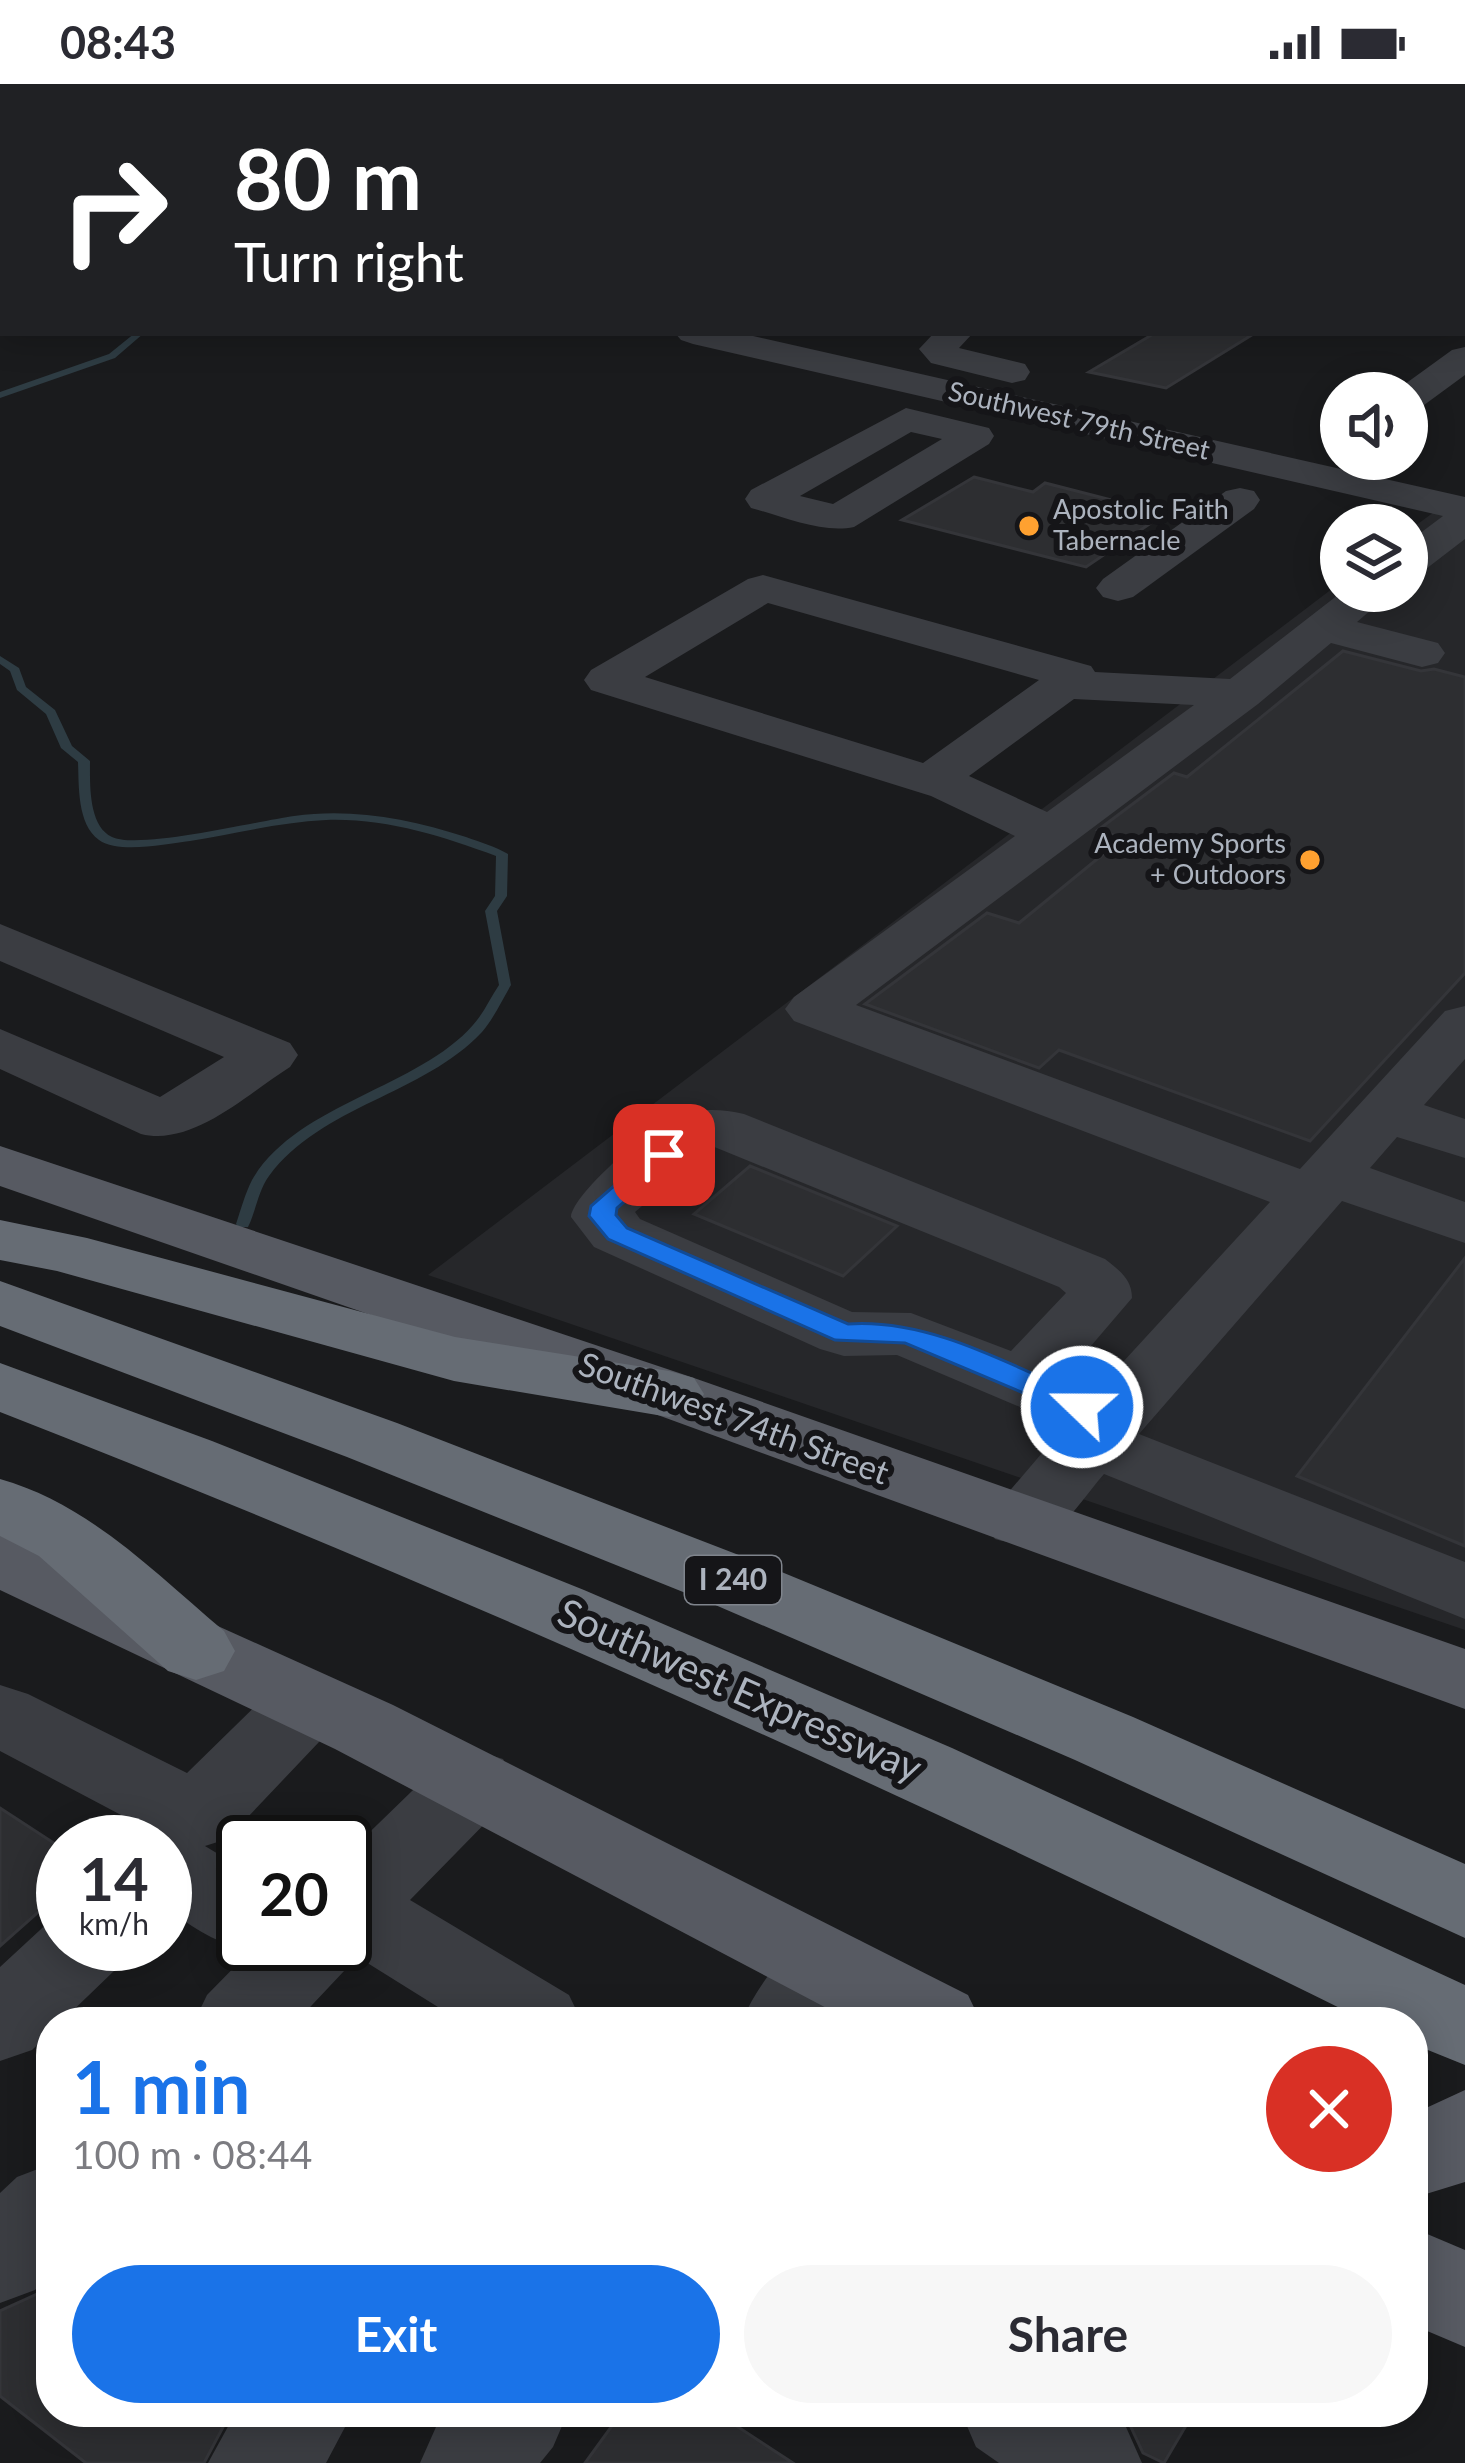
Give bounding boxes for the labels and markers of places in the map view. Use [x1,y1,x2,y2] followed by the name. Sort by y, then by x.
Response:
[1053,492,1229,556] place label: Apostolic Faith Tabernacle
[1016,513,1042,539] marker: Apostolic Faith Tabernacle
[1094,826,1286,890] place label: Academy Sports + Outdoors
[1297,847,1323,873] marker: Academy Sports + Outdoors
[613,1104,715,1206] pin

